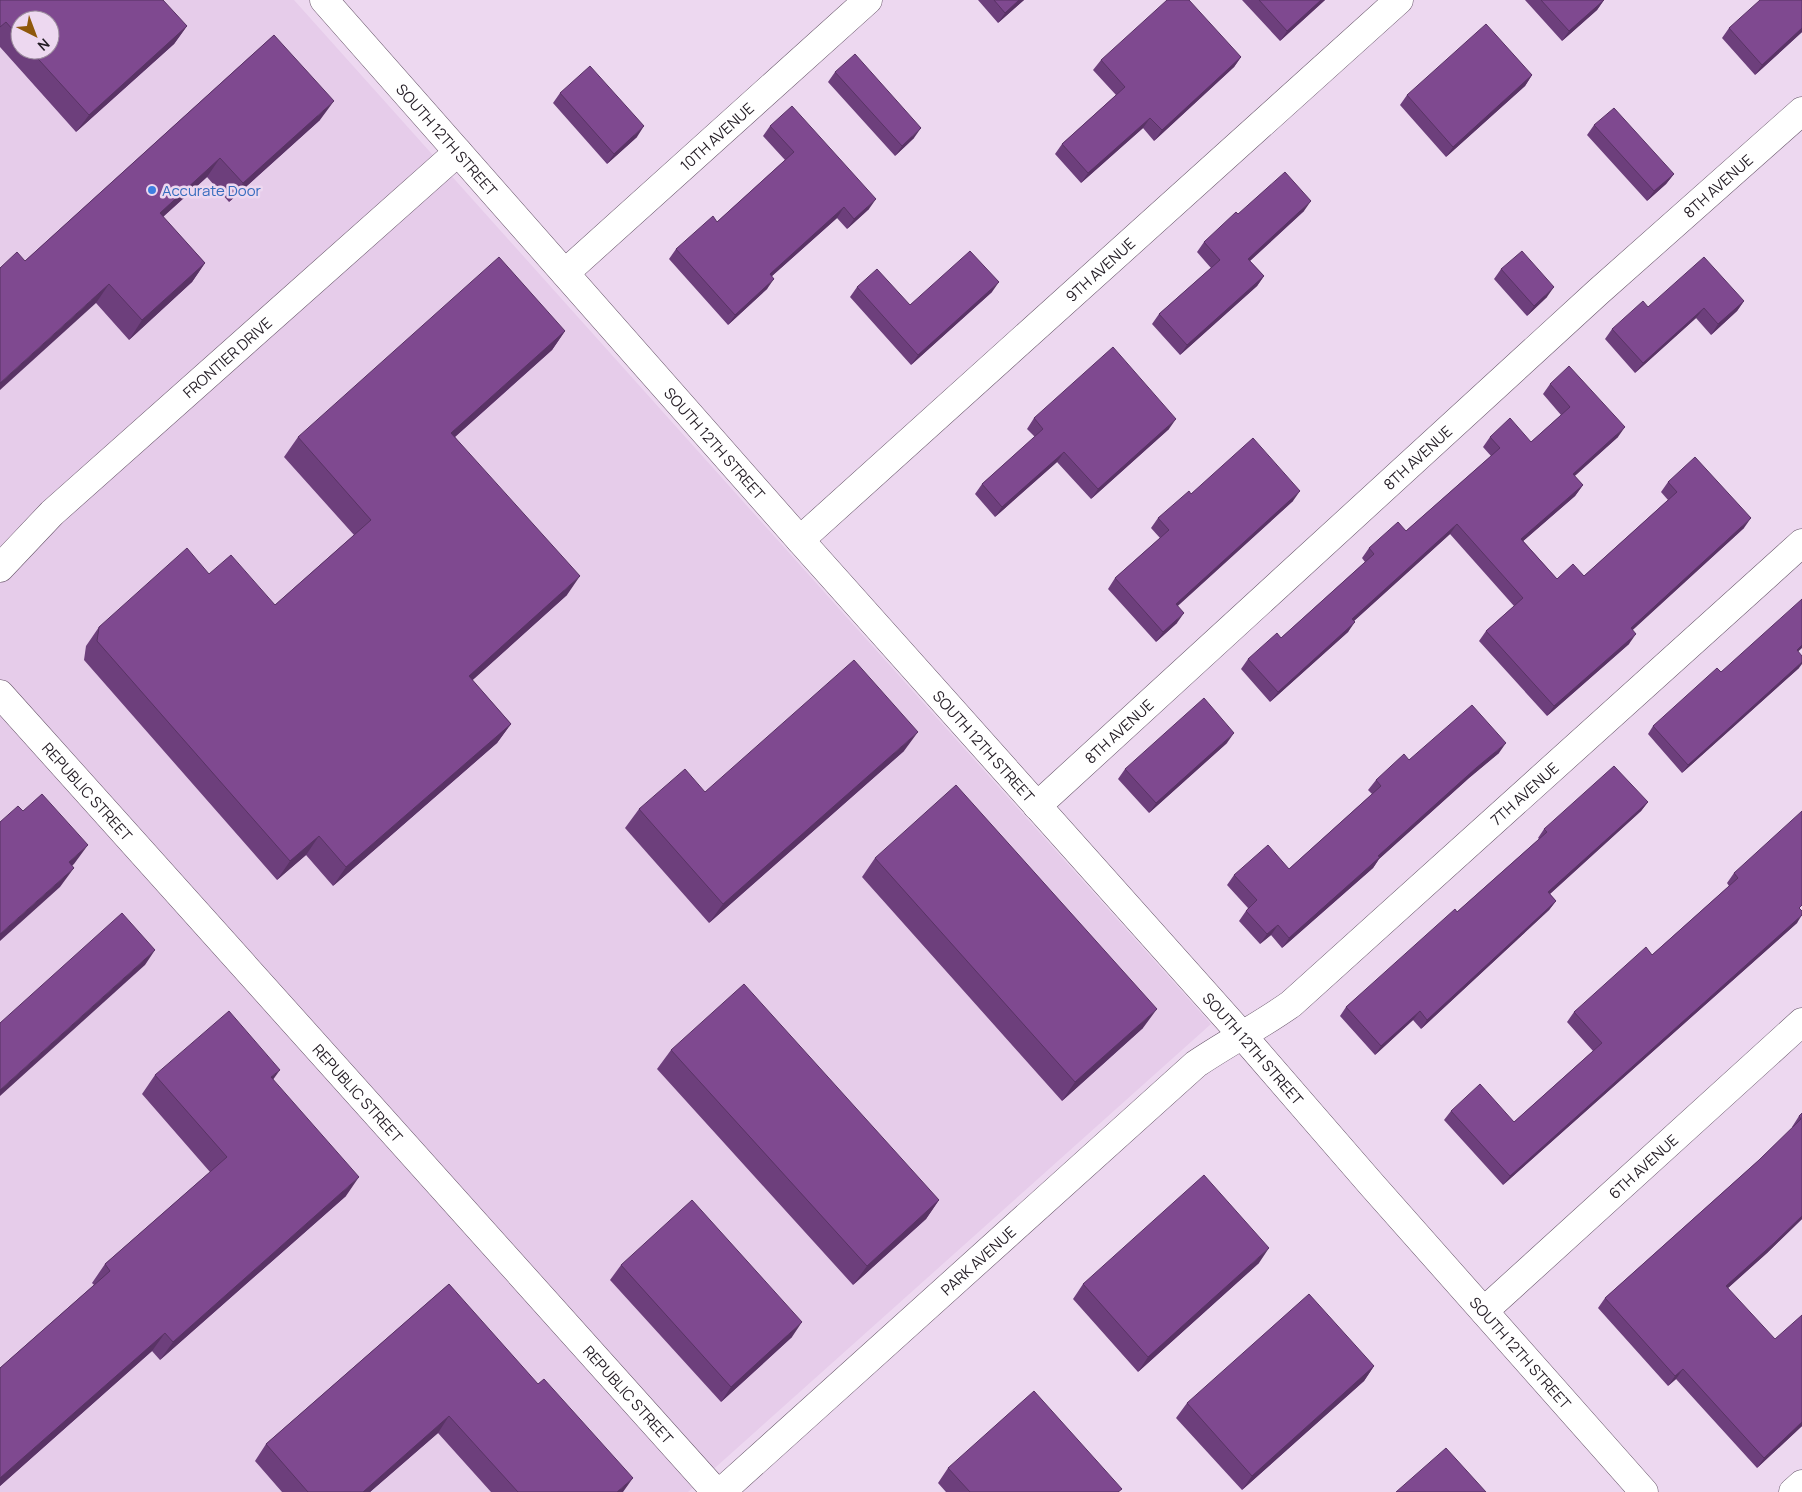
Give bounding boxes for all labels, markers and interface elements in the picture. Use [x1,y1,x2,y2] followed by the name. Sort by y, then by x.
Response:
[10,10,60,60] north arrow
[34,35,54,55] text: N
[392,79,502,200] street label: SOUTH 12TH STREET
[675,98,758,175] street label: 10TH AVENUE
[1678,149,1757,222] street label: 8TH AVENUE
[162,180,262,201] place label: Accurate Door
[146,184,158,196] marker: Accurate Door
[1061,233,1139,306] street label: 9TH AVENUE
[178,312,276,402] street label: FRONTIER DRIVE
[660,383,770,504] street label: SOUTH 12TH STREET
[1379,420,1456,494] street label: 8TH AVENUE
[928,686,1040,806] street label: SOUTH 12TH STREET
[1080,694,1158,768] street label: 8TH AVENUE
[38,738,137,845] street label: REPUBLIC STREET
[1486,757,1563,830] street label: 7TH AVENUE
[1198,988,1308,1109] street label: SOUTH 12TH STREET
[308,1039,408,1147] street label: REPUBLIC STREET
[1604,1129,1682,1203] street label: 6TH AVENUE
[936,1221,1020,1300] street label: PARK AVENUE
[1465,1292,1576,1413] street label: SOUTH 12TH STREET
[579,1341,678,1448] street label: REPUBLIC STREET

